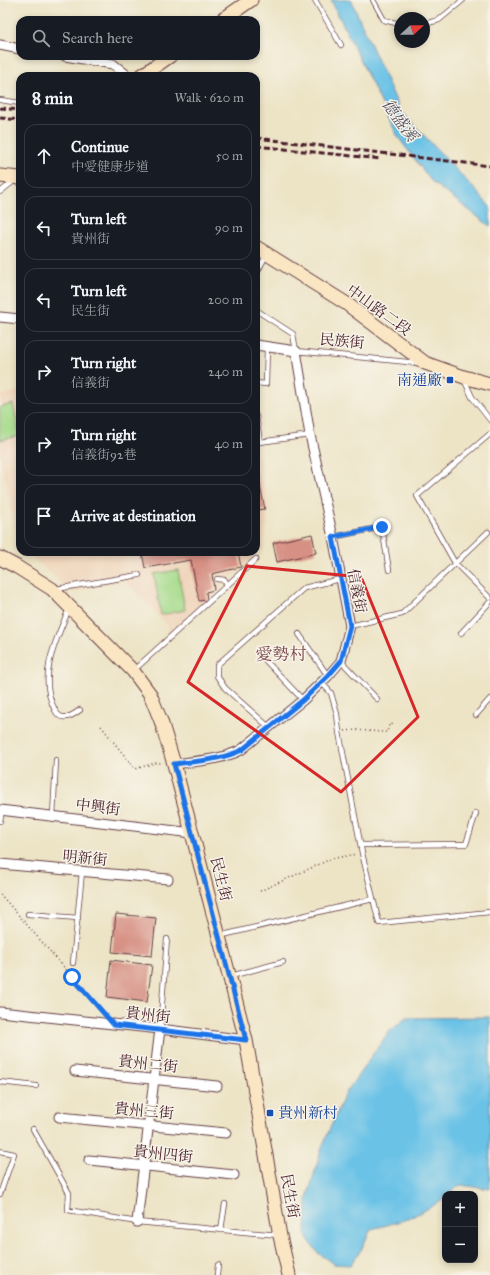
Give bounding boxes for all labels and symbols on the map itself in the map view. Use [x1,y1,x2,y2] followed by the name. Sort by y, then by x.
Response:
[394,12,430,48] north arrow
[378,95,423,147] water label: 德盛溪
[343,281,415,339] street label: 中山路二段
[319,330,365,352] street label: 民族街
[397,371,442,389] place label: 南通廠
[445,375,455,385] marker: 南通廠
[373,518,391,536] route end
[344,567,370,615] street label: 信義街
[256,644,307,665] district label: 愛勢村
[75,795,121,819] street label: 中興街
[62,847,108,869] street label: 明新街
[207,855,235,903] street label: 民生街
[63,968,81,986] route start
[125,1004,171,1026] street label: 貴州街
[117,1052,179,1076] street label: 貴州二街
[113,1099,175,1123] street label: 貴州三街
[278,1104,338,1122] place label: 貴州新村
[265,1108,275,1118] marker: 貴州新村
[132,1142,194,1166] street label: 貴州四街
[277,1172,303,1220] street label: 民生街

